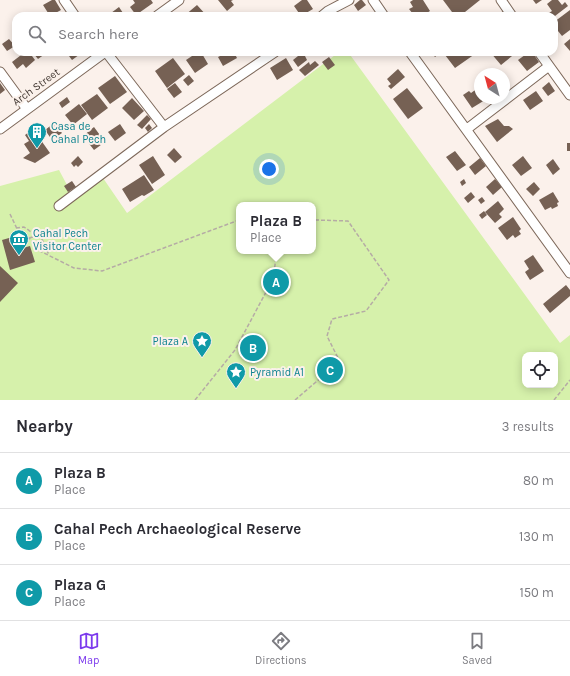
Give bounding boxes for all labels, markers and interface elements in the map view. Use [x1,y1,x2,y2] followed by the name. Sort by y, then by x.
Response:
[12,12,558,56] search box
[26,23,48,45] icon: search
[58,25,139,43] text: Search here
[10,65,62,109] street label: Arch Street
[474,68,510,104] north arrow
[51,120,106,146] place label: Casa de Cahal Pech
[26,121,48,149] building icon: Casa de Cahal Pech
[259,159,279,179] your location
[236,202,316,254] popup
[250,212,302,230] text: Plaza B
[33,227,101,253] place label: Cahal Pech Visitor Center
[8,228,30,256] museum icon: Cahal Pech Visitor Center
[250,230,282,245] text: Place
[263,267,289,297] pin: A
[191,330,213,358] place icon: Plaza A
[240,333,266,363] pin: B
[153,335,189,348] place label: Plaza A
[522,352,558,388] map controls
[522,352,558,388] button: locate
[317,355,343,385] pin: C
[225,361,247,389] place icon: Pyramid A1
[250,366,304,379] place label: Pyramid A1
[16,416,73,436] text: Nearby
[502,419,554,434] text: 3 results
[54,464,106,482] text: Plaza B
[25,473,33,488] text: A
[523,473,554,488] text: 80 m
[54,482,85,497] text: Place
[54,520,301,538] text: Cahal Pech Archaeological Reserve
[25,529,33,544] text: B
[519,529,554,544] text: 130 m
[54,538,85,553] text: Place
[54,576,106,594] text: Plaza G
[25,585,33,600] text: C
[519,585,554,600] text: 150 m
[54,594,85,609] text: Place
[78,630,100,667] tab: Map
[255,630,307,667] tab: Directions
[462,630,492,667] tab: Saved

